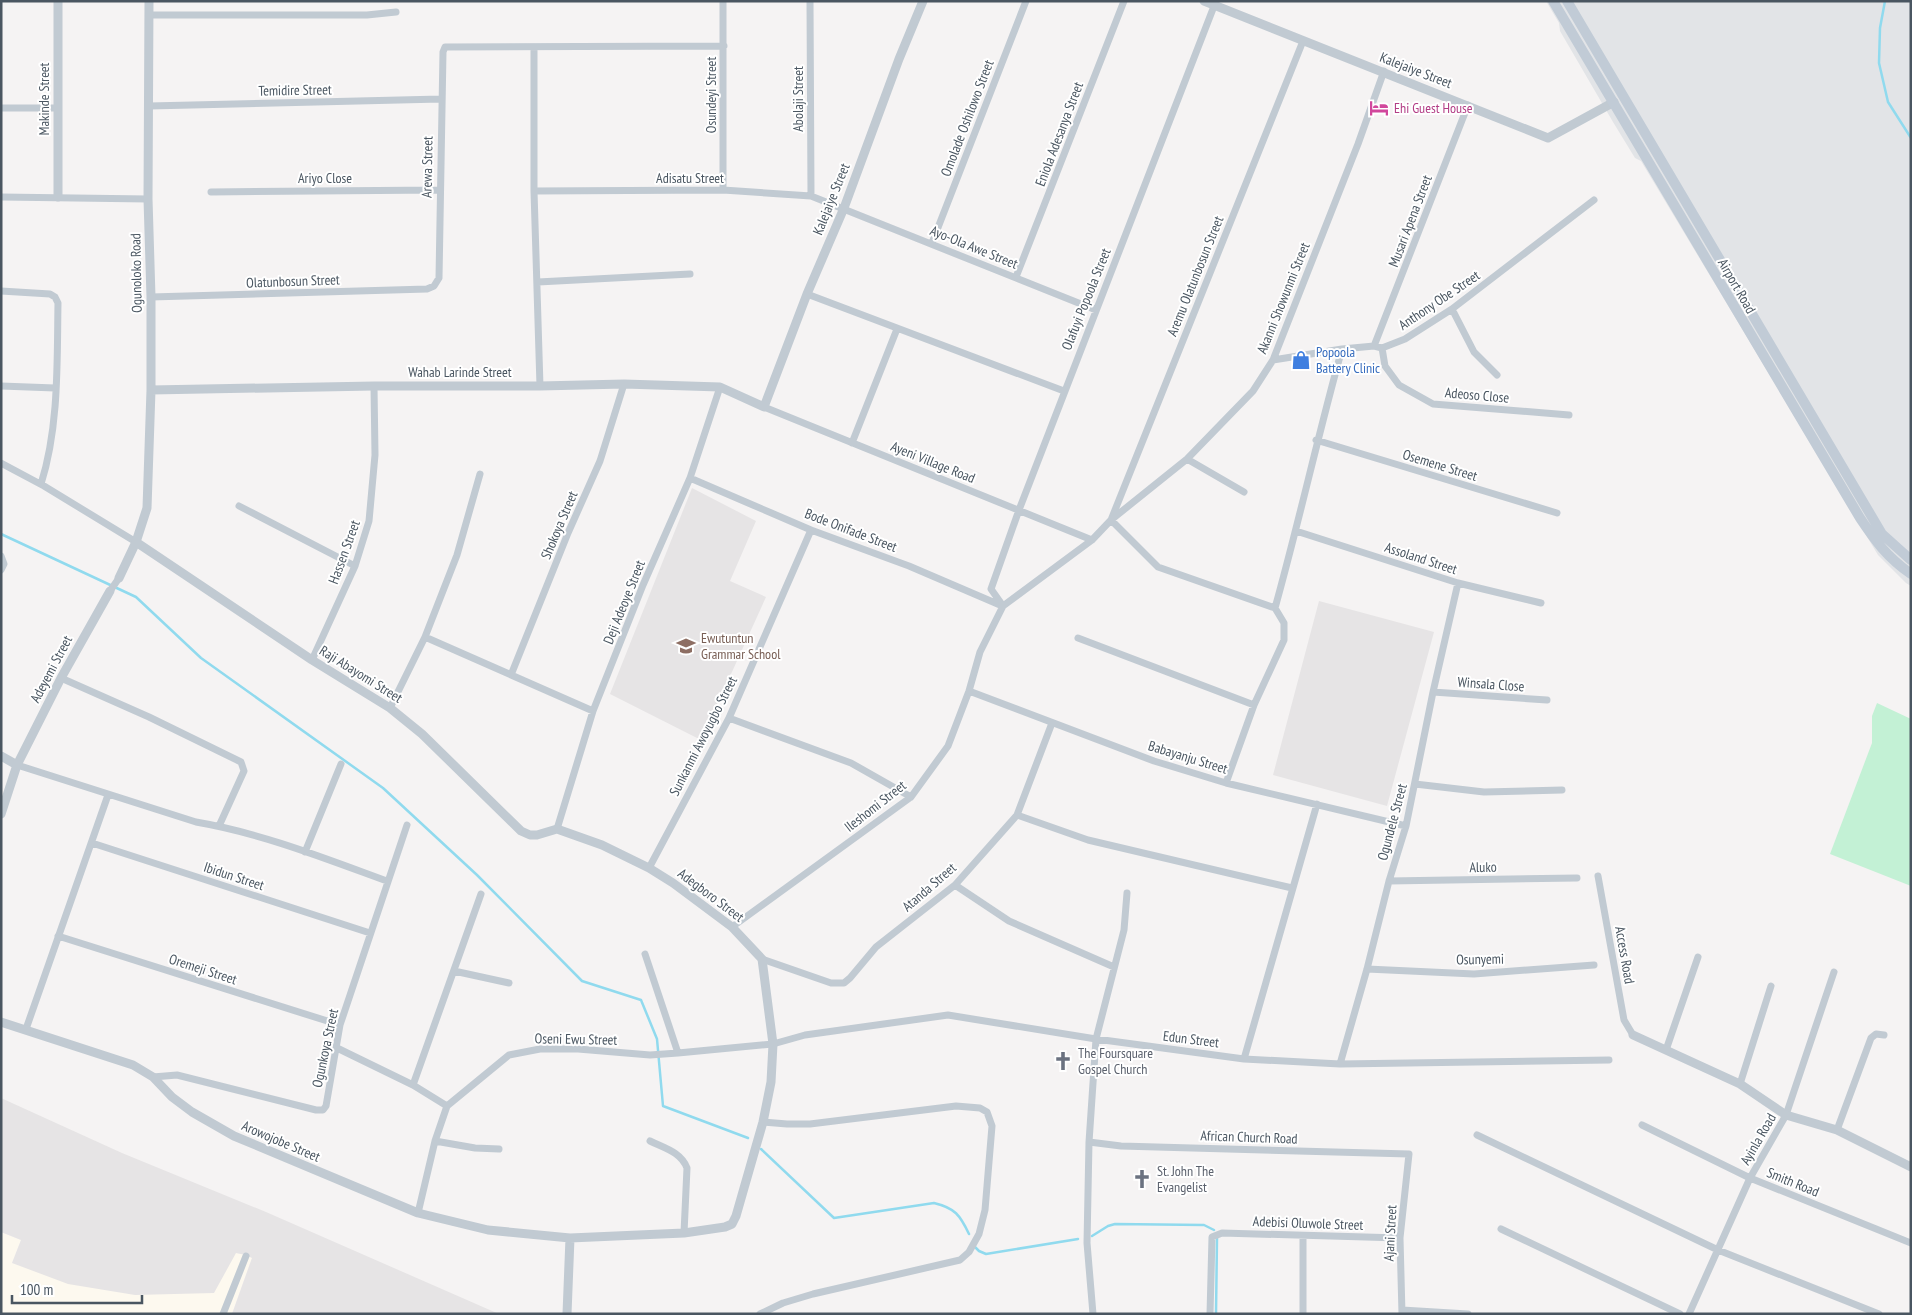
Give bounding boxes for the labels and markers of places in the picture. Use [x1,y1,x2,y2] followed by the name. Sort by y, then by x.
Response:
[1368,97,1390,119] hotel icon: Ehi Guest House
[1394,99,1473,117] place label: Ehi Guest House
[1316,343,1380,377] place label: Popoola Battery Clinic
[1290,349,1312,371] shop icon: Popoola Battery Clinic
[701,629,781,663] place label: Ewutuntun Grammar School
[675,635,697,657] school or university icon: Ewutuntun Grammar School
[1078,1044,1153,1078] place label: The Foursquare Gospel Church
[1052,1050,1074,1072] church icon: The Foursquare Gospel Church
[1157,1162,1214,1196] place label: St. John The Evangelist
[1131,1168,1153,1190] church icon: St. John The Evangelist

